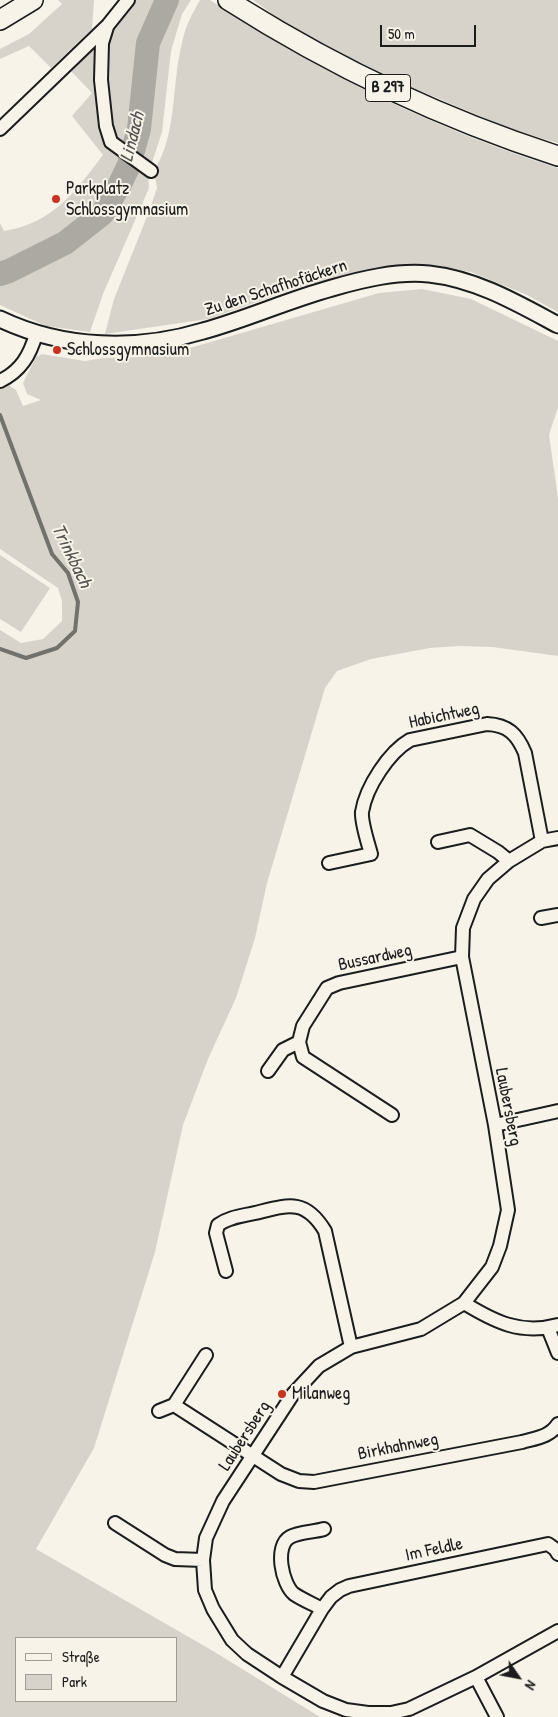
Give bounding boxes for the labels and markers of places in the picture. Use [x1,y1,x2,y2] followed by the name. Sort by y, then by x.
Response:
[66,178,188,220] place label: Parkplatz Schlossgymnasium
[50,193,62,205] marker: Parkplatz Schlossgymnasium
[67,339,189,361] place label: Schlossgymnasium
[51,344,63,356] marker: Schlossgymnasium
[292,1383,350,1405] place label: Milanweg
[276,1388,288,1400] marker: Milanweg

